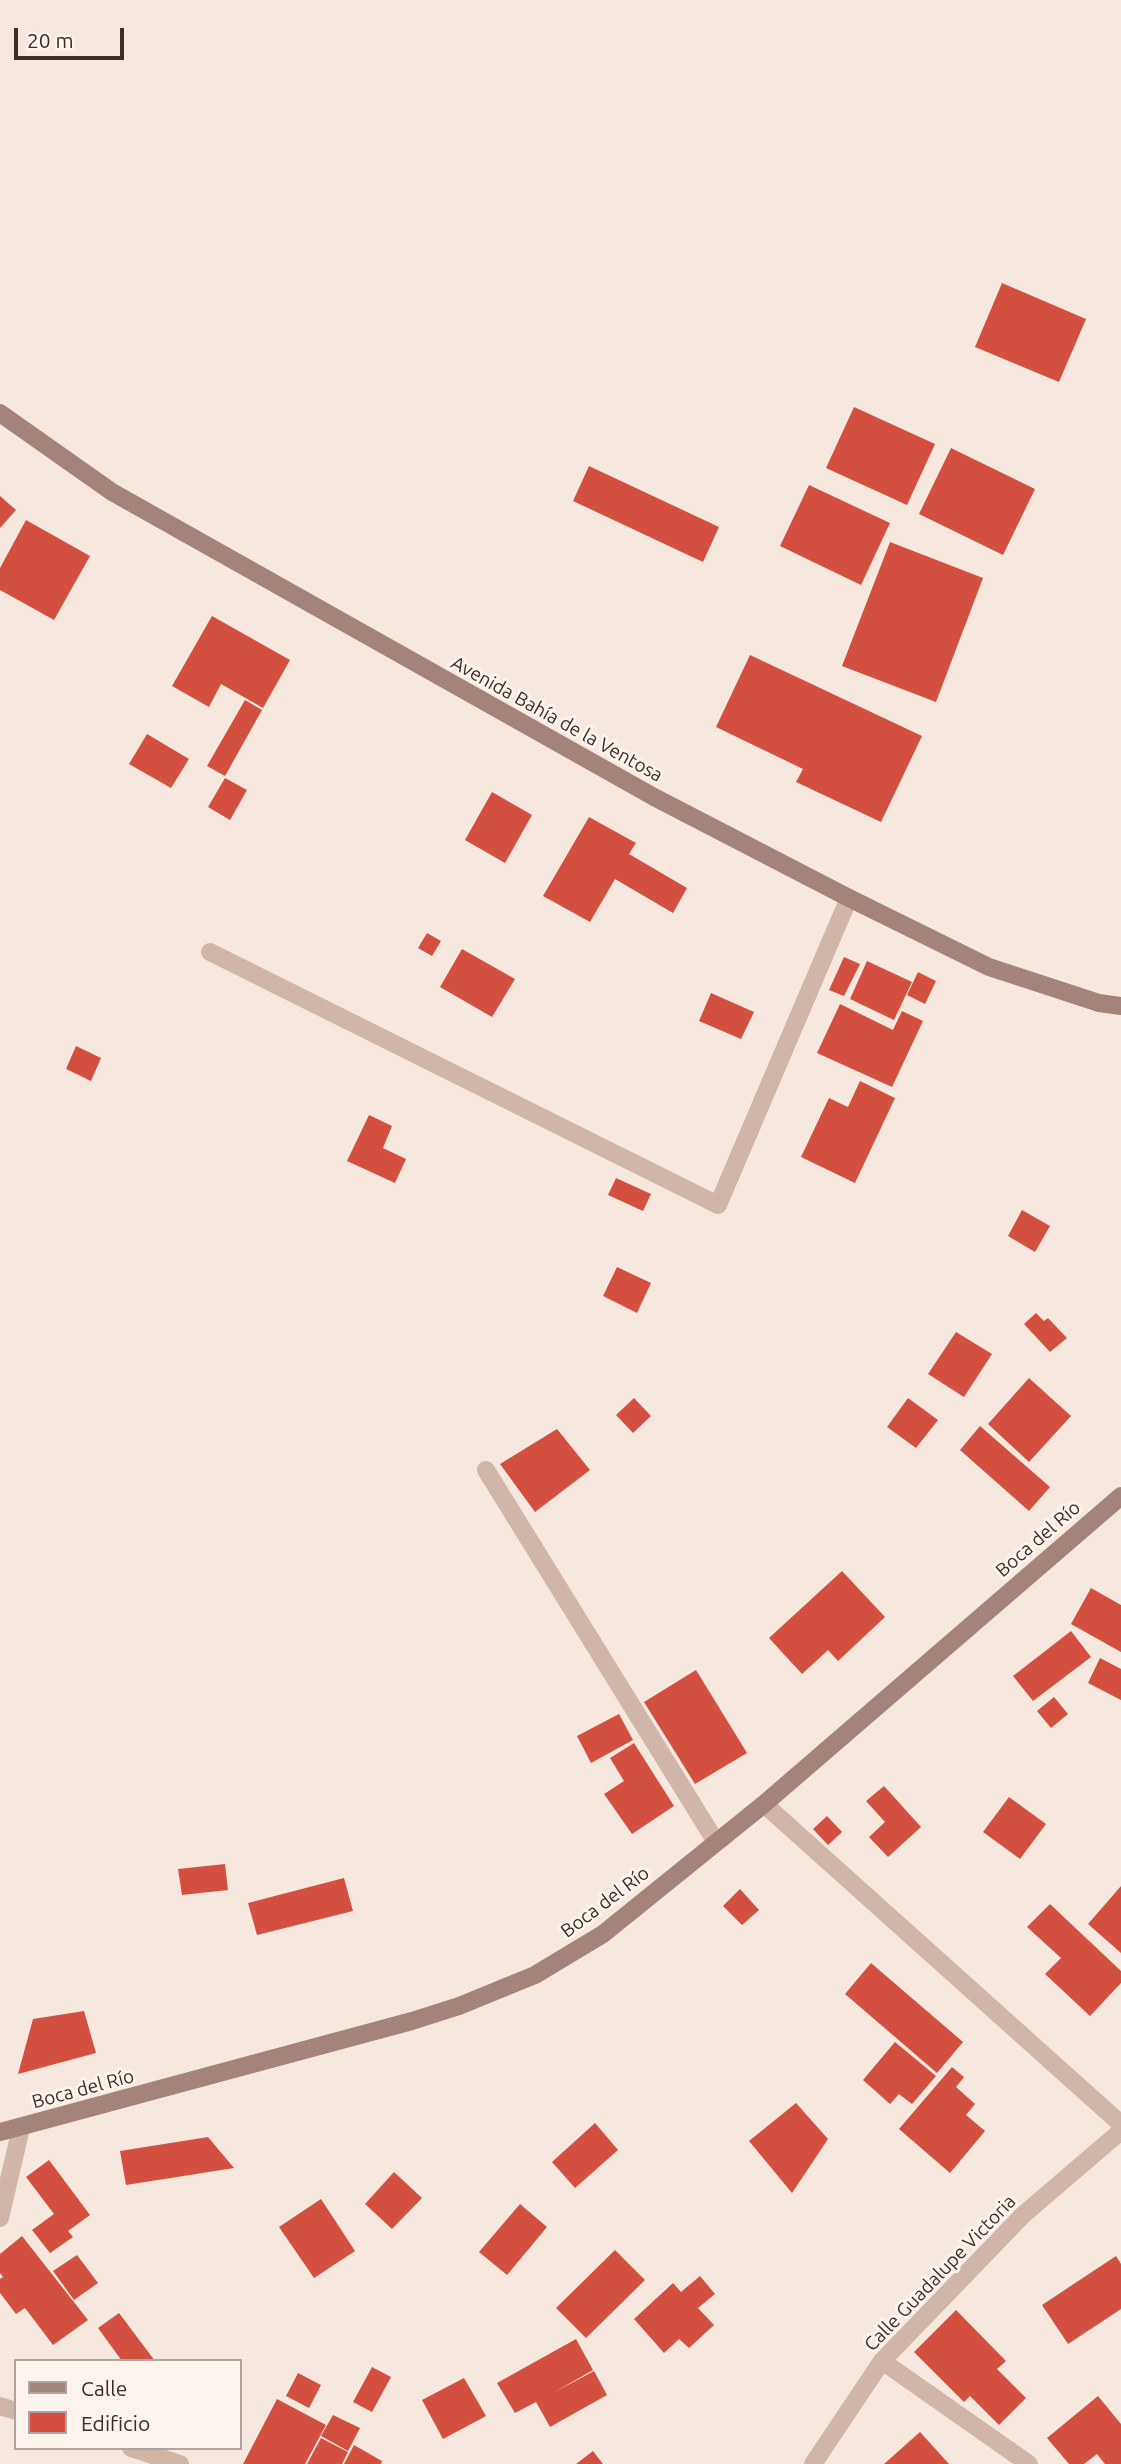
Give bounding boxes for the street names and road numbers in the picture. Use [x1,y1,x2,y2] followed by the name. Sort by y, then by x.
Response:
[447,651,667,787] street label: Avenida Bahía de la Ventosa
[991,1496,1085,1582] street label: Boca del Río
[556,1861,654,1943] street label: Boca del Río
[30,2064,136,2114] street label: Boca del Río
[859,2190,1021,2356] street label: Calle Guadalupe Victoria

